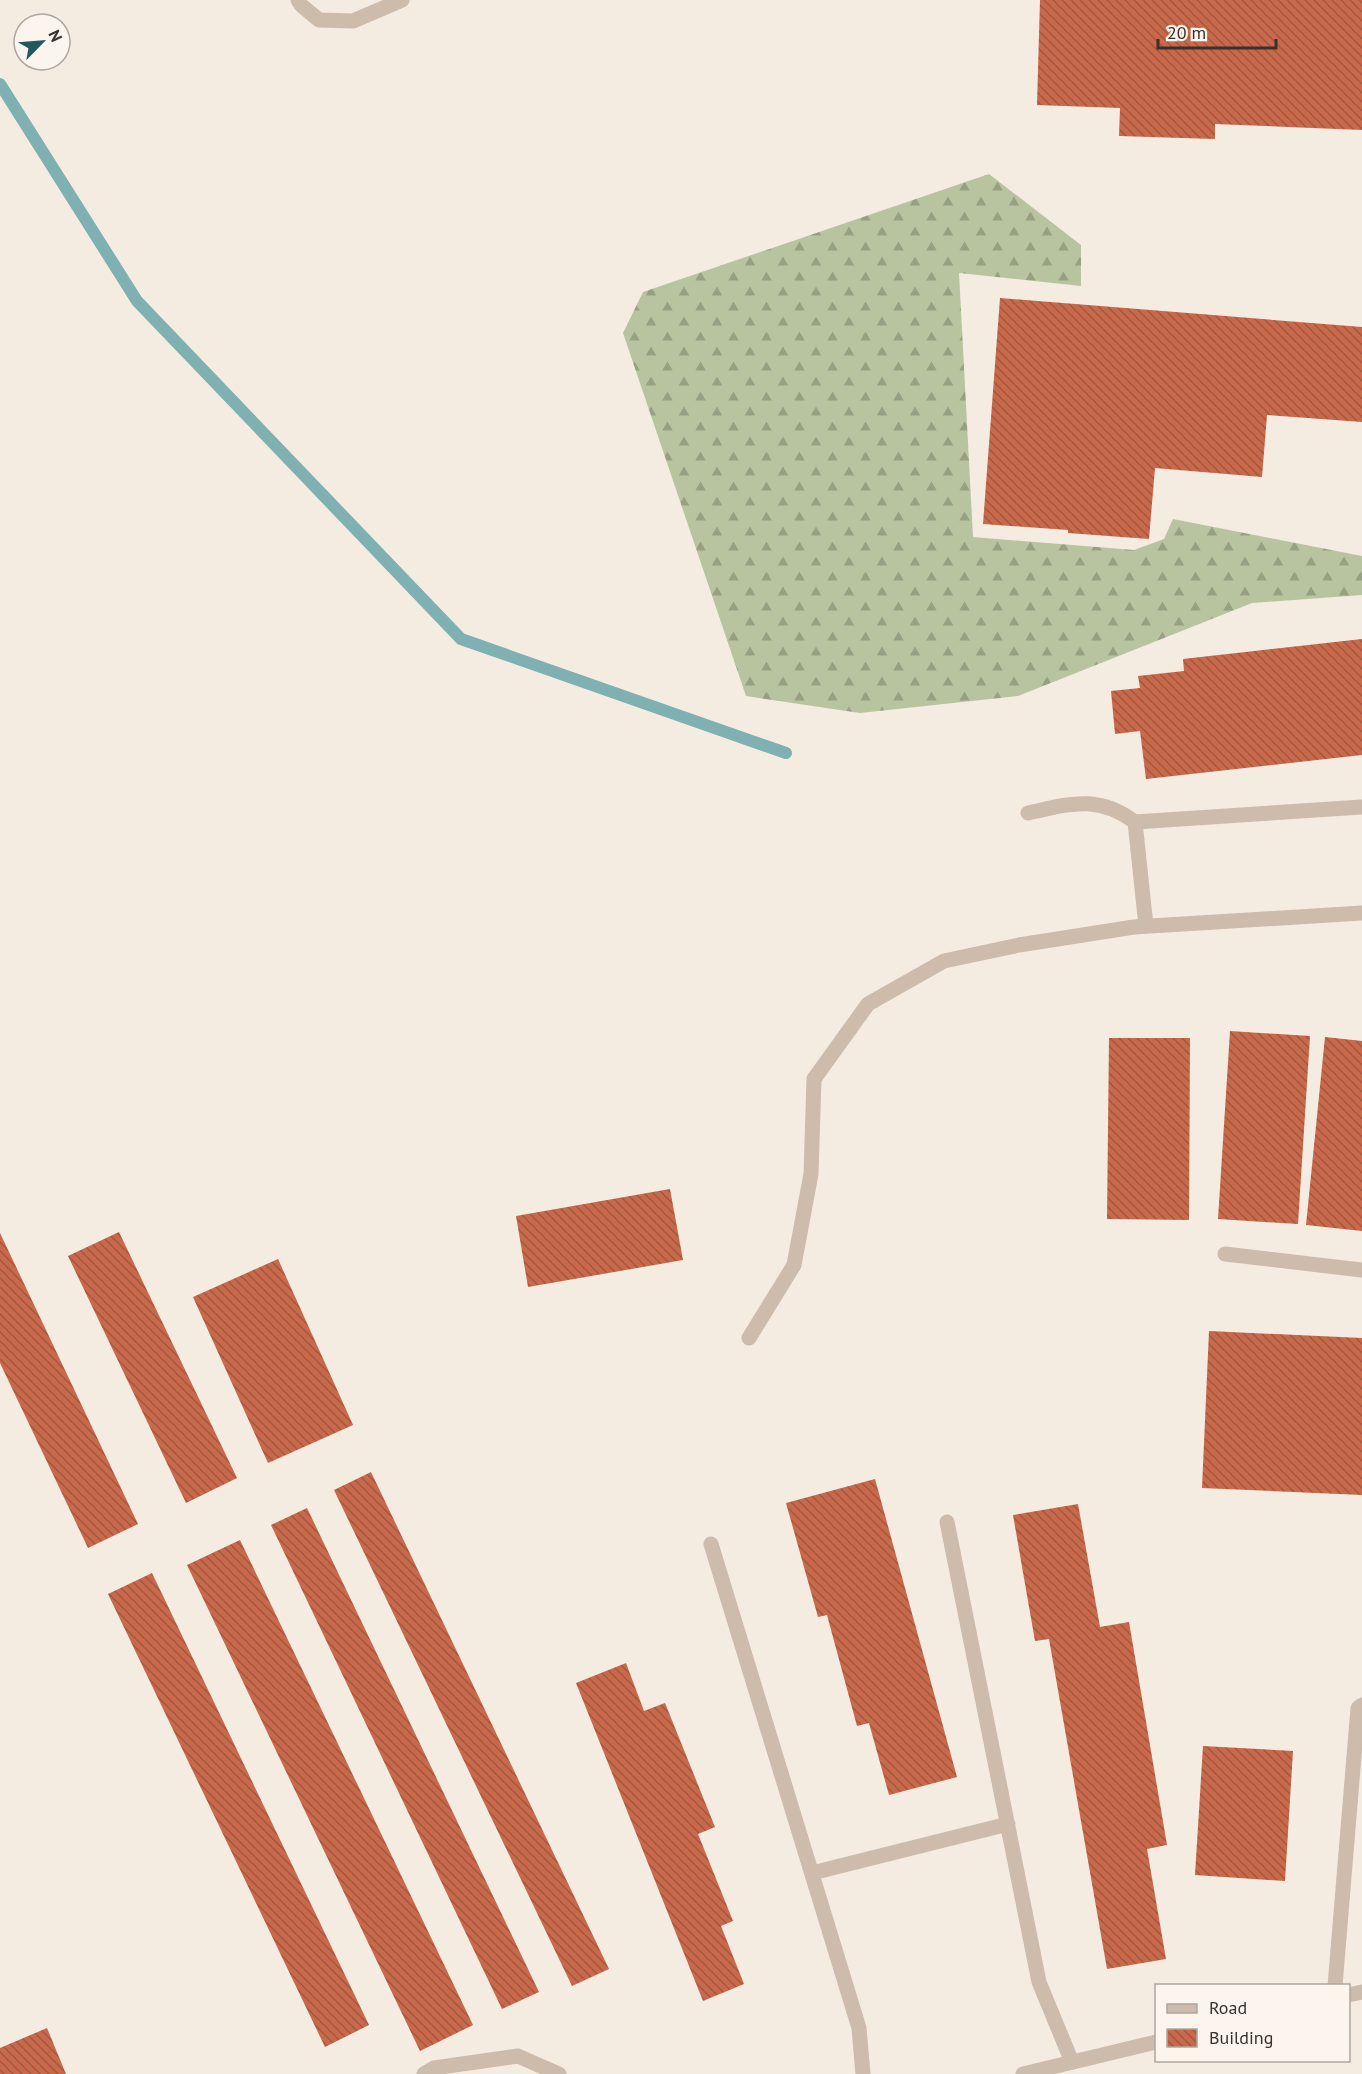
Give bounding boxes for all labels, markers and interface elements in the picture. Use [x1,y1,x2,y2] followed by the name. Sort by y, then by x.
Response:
[12,12,72,72] north arrow
[1158,12,1276,50] scale bar
[1167,21,1206,44] text: 20 m
[44,27,67,45] text: N
[1155,1984,1350,2062] legend
[1209,1996,1247,2019] text: Road
[1209,2026,1273,2049] text: Building

